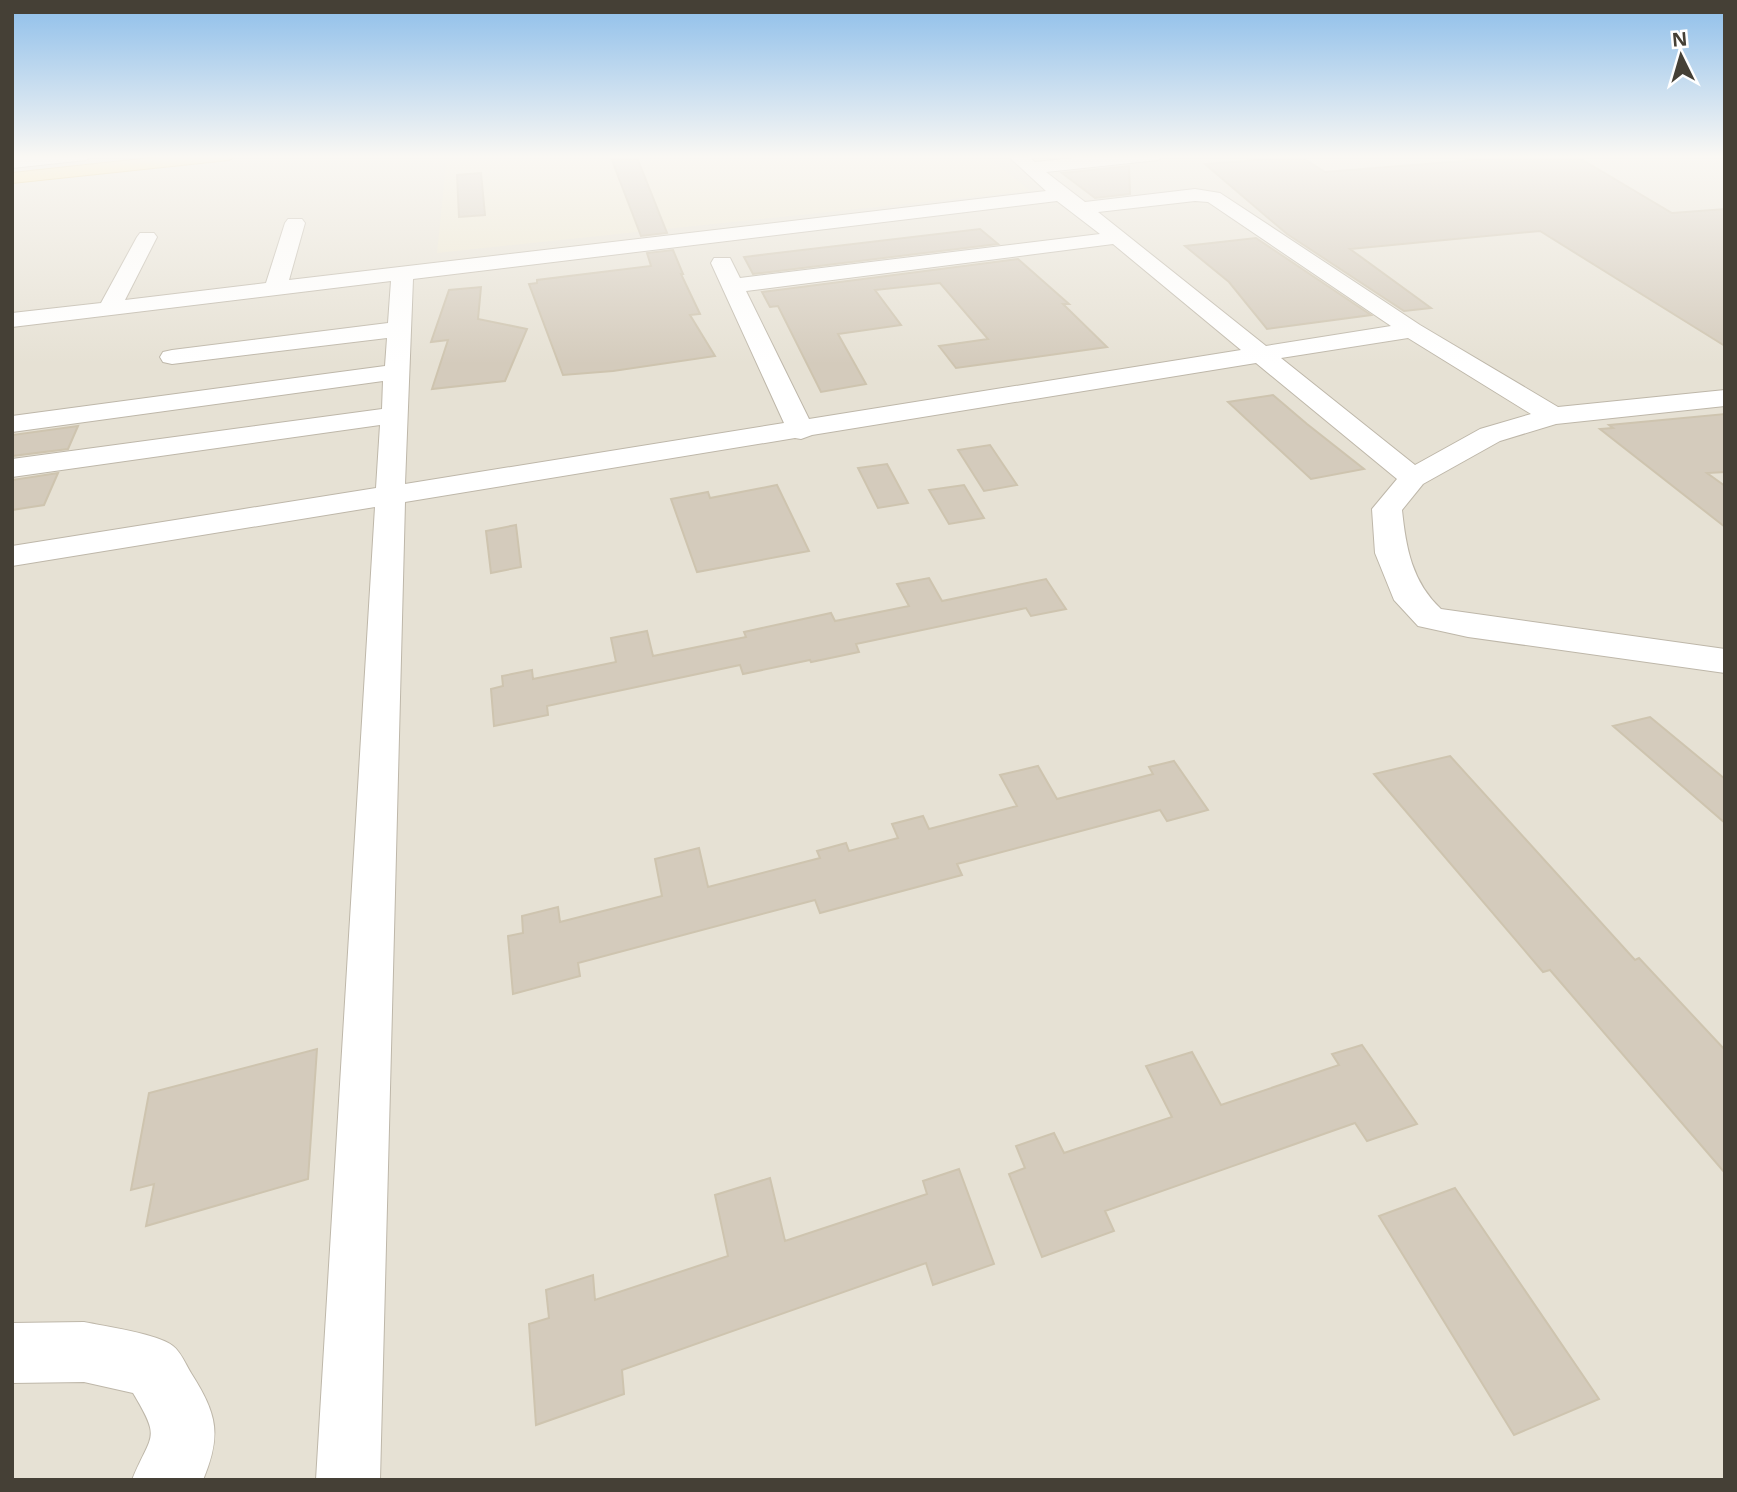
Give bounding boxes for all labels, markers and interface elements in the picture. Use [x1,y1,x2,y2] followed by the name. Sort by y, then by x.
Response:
[1646,21,1716,91] north arrow
[1671,25,1688,53] text: N

